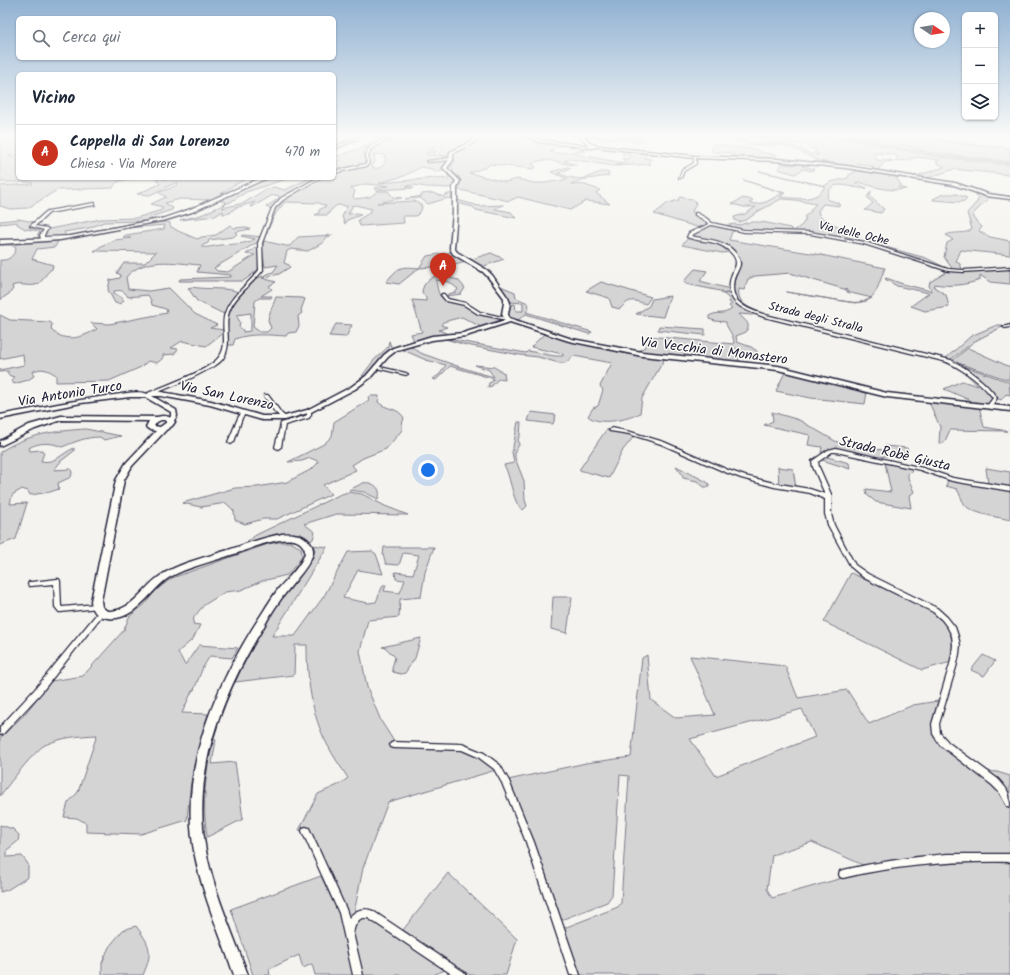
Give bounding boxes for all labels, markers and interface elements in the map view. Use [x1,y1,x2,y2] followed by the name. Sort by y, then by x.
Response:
[914,12,950,48] north arrow
[962,12,998,120] map controls
[962,12,998,48] button: +
[16,16,336,60] search box
[62,26,120,50] text: Cerca qui
[30,27,52,49] icon: search
[962,48,998,84] button: −
[962,84,998,120] button: layers
[32,85,75,112] text: Vicino
[70,130,230,154] text: Cappella di San Lorenzo
[41,142,49,163] text: A
[285,142,320,163] text: 470 m
[70,154,177,175] text: Chiesa · Via Morere
[817,216,892,251] street label: Via delle Oche
[430,253,456,286] pin: A
[767,297,866,339] street label: Strada degli Stralla
[639,331,789,371] street label: Via Vecchia di Monastero
[17,375,124,413] street label: Via Antonio Turco
[178,375,276,417] street label: Via San Lorenzo
[837,431,952,477] street label: Strada Robè Giusta
[418,460,438,480] your location

